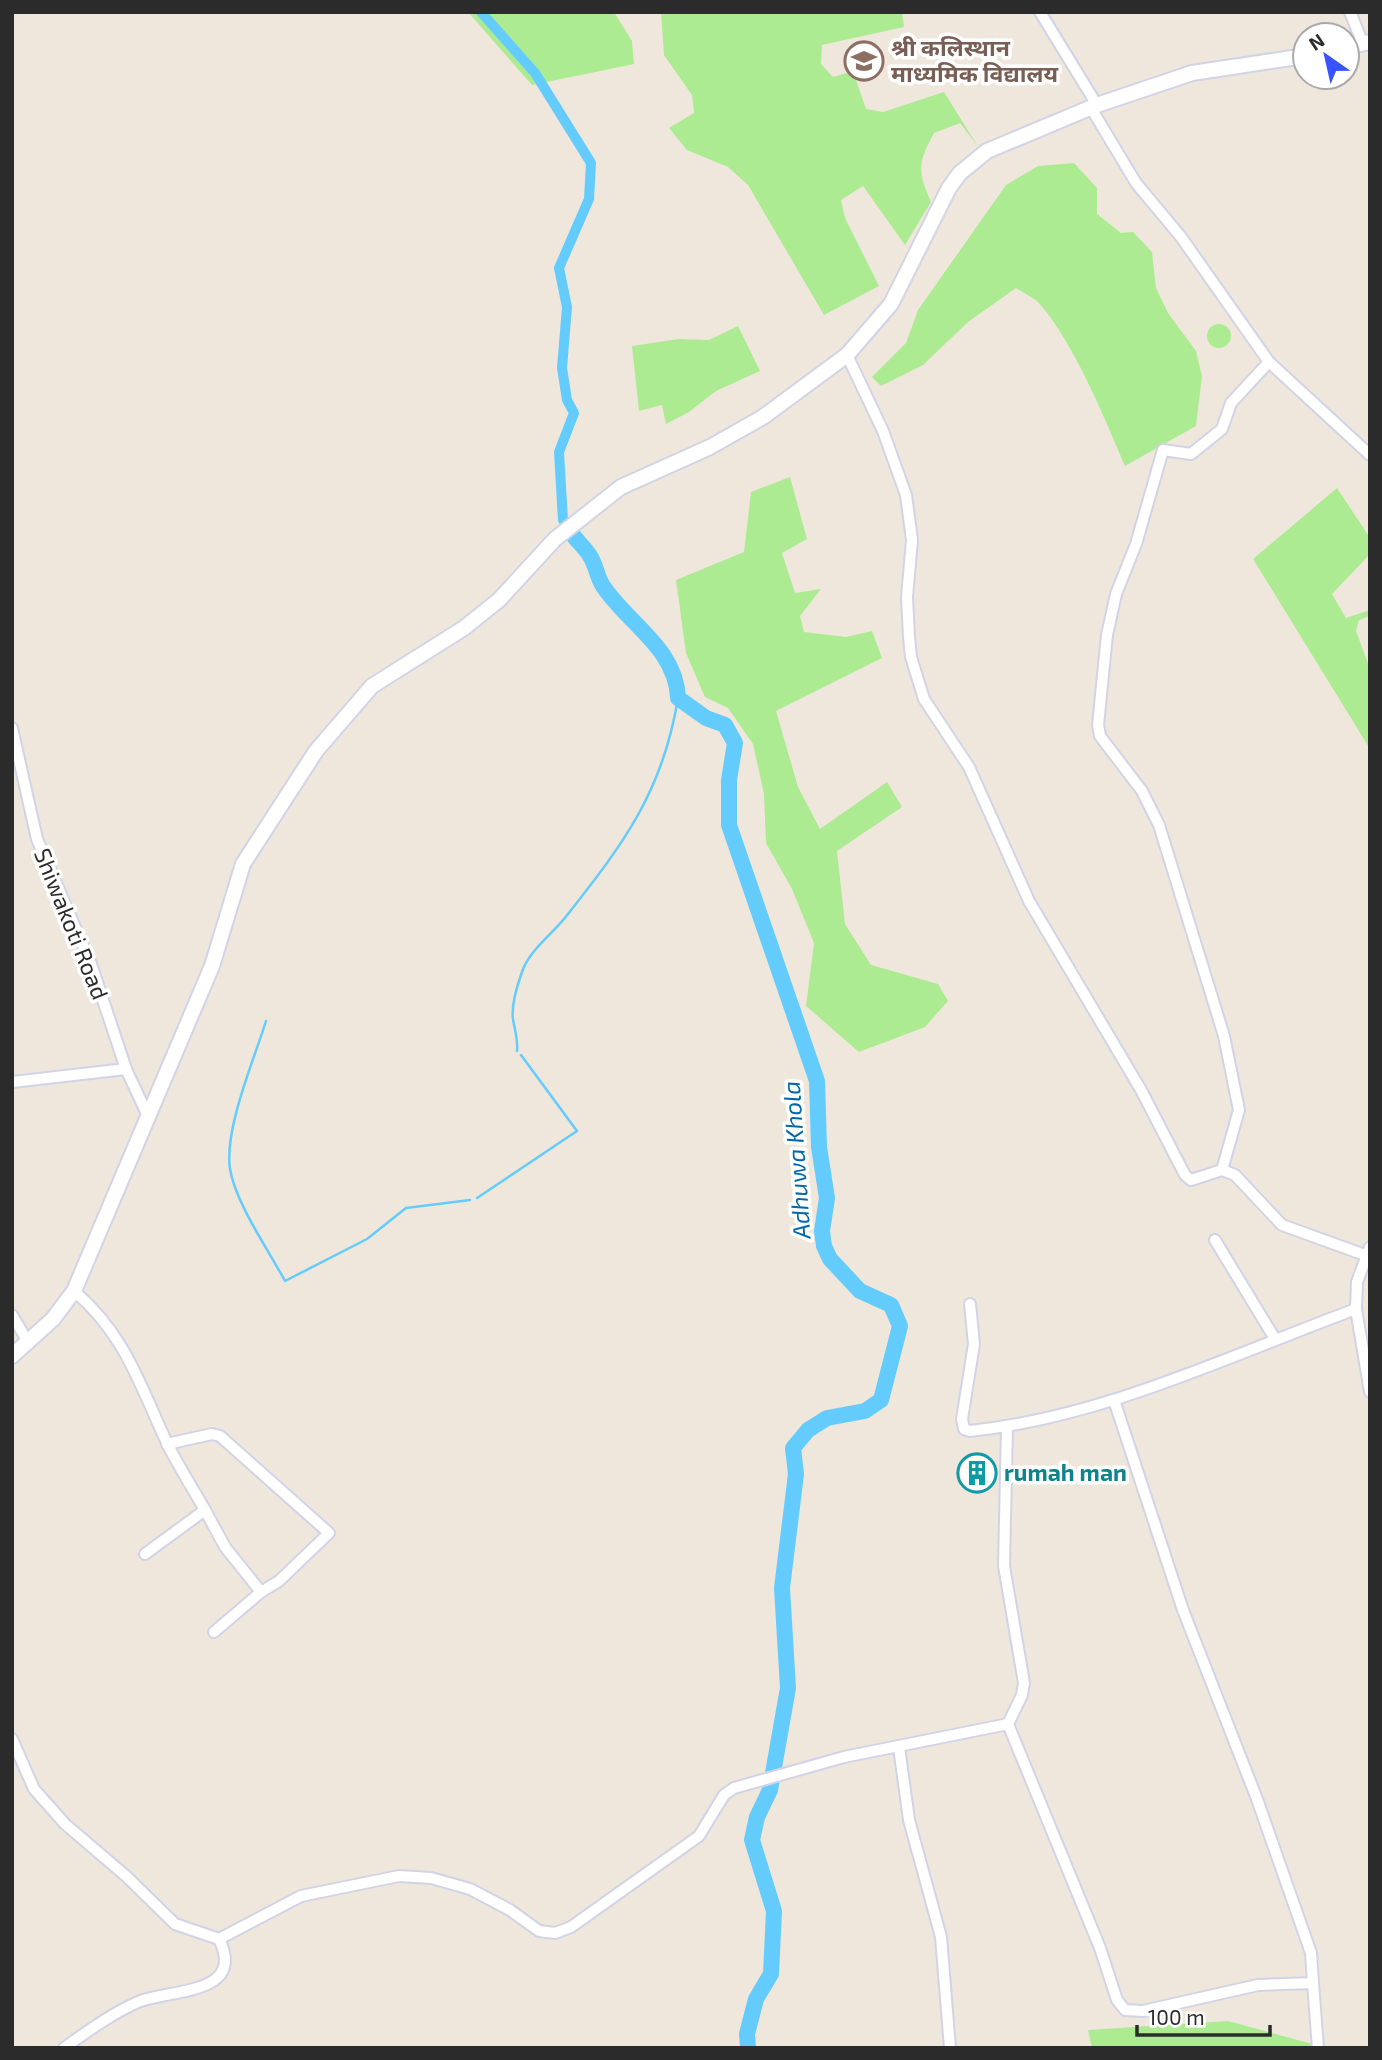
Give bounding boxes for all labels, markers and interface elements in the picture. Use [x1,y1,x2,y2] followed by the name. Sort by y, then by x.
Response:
[1291,21,1361,91] north arrow
[1304,28,1328,55] text: N
[891,33,1058,87] place label: श्री कलिस्थान माध्यमिक विद्यालय
[843,40,885,82] school or university icon: श्री कलिस्थान माध्यमिक विद्यालय
[29,844,115,1003] street label: Shiwakoti Road
[776,1080,816,1241] water label: Adhuwa Khola
[956,1452,998,1494] building icon: rumah man
[1004,1458,1127,1486] place label: rumah man
[1137,1994,1270,2038] scale bar
[1148,2004,1205,2029] text: 100 m

